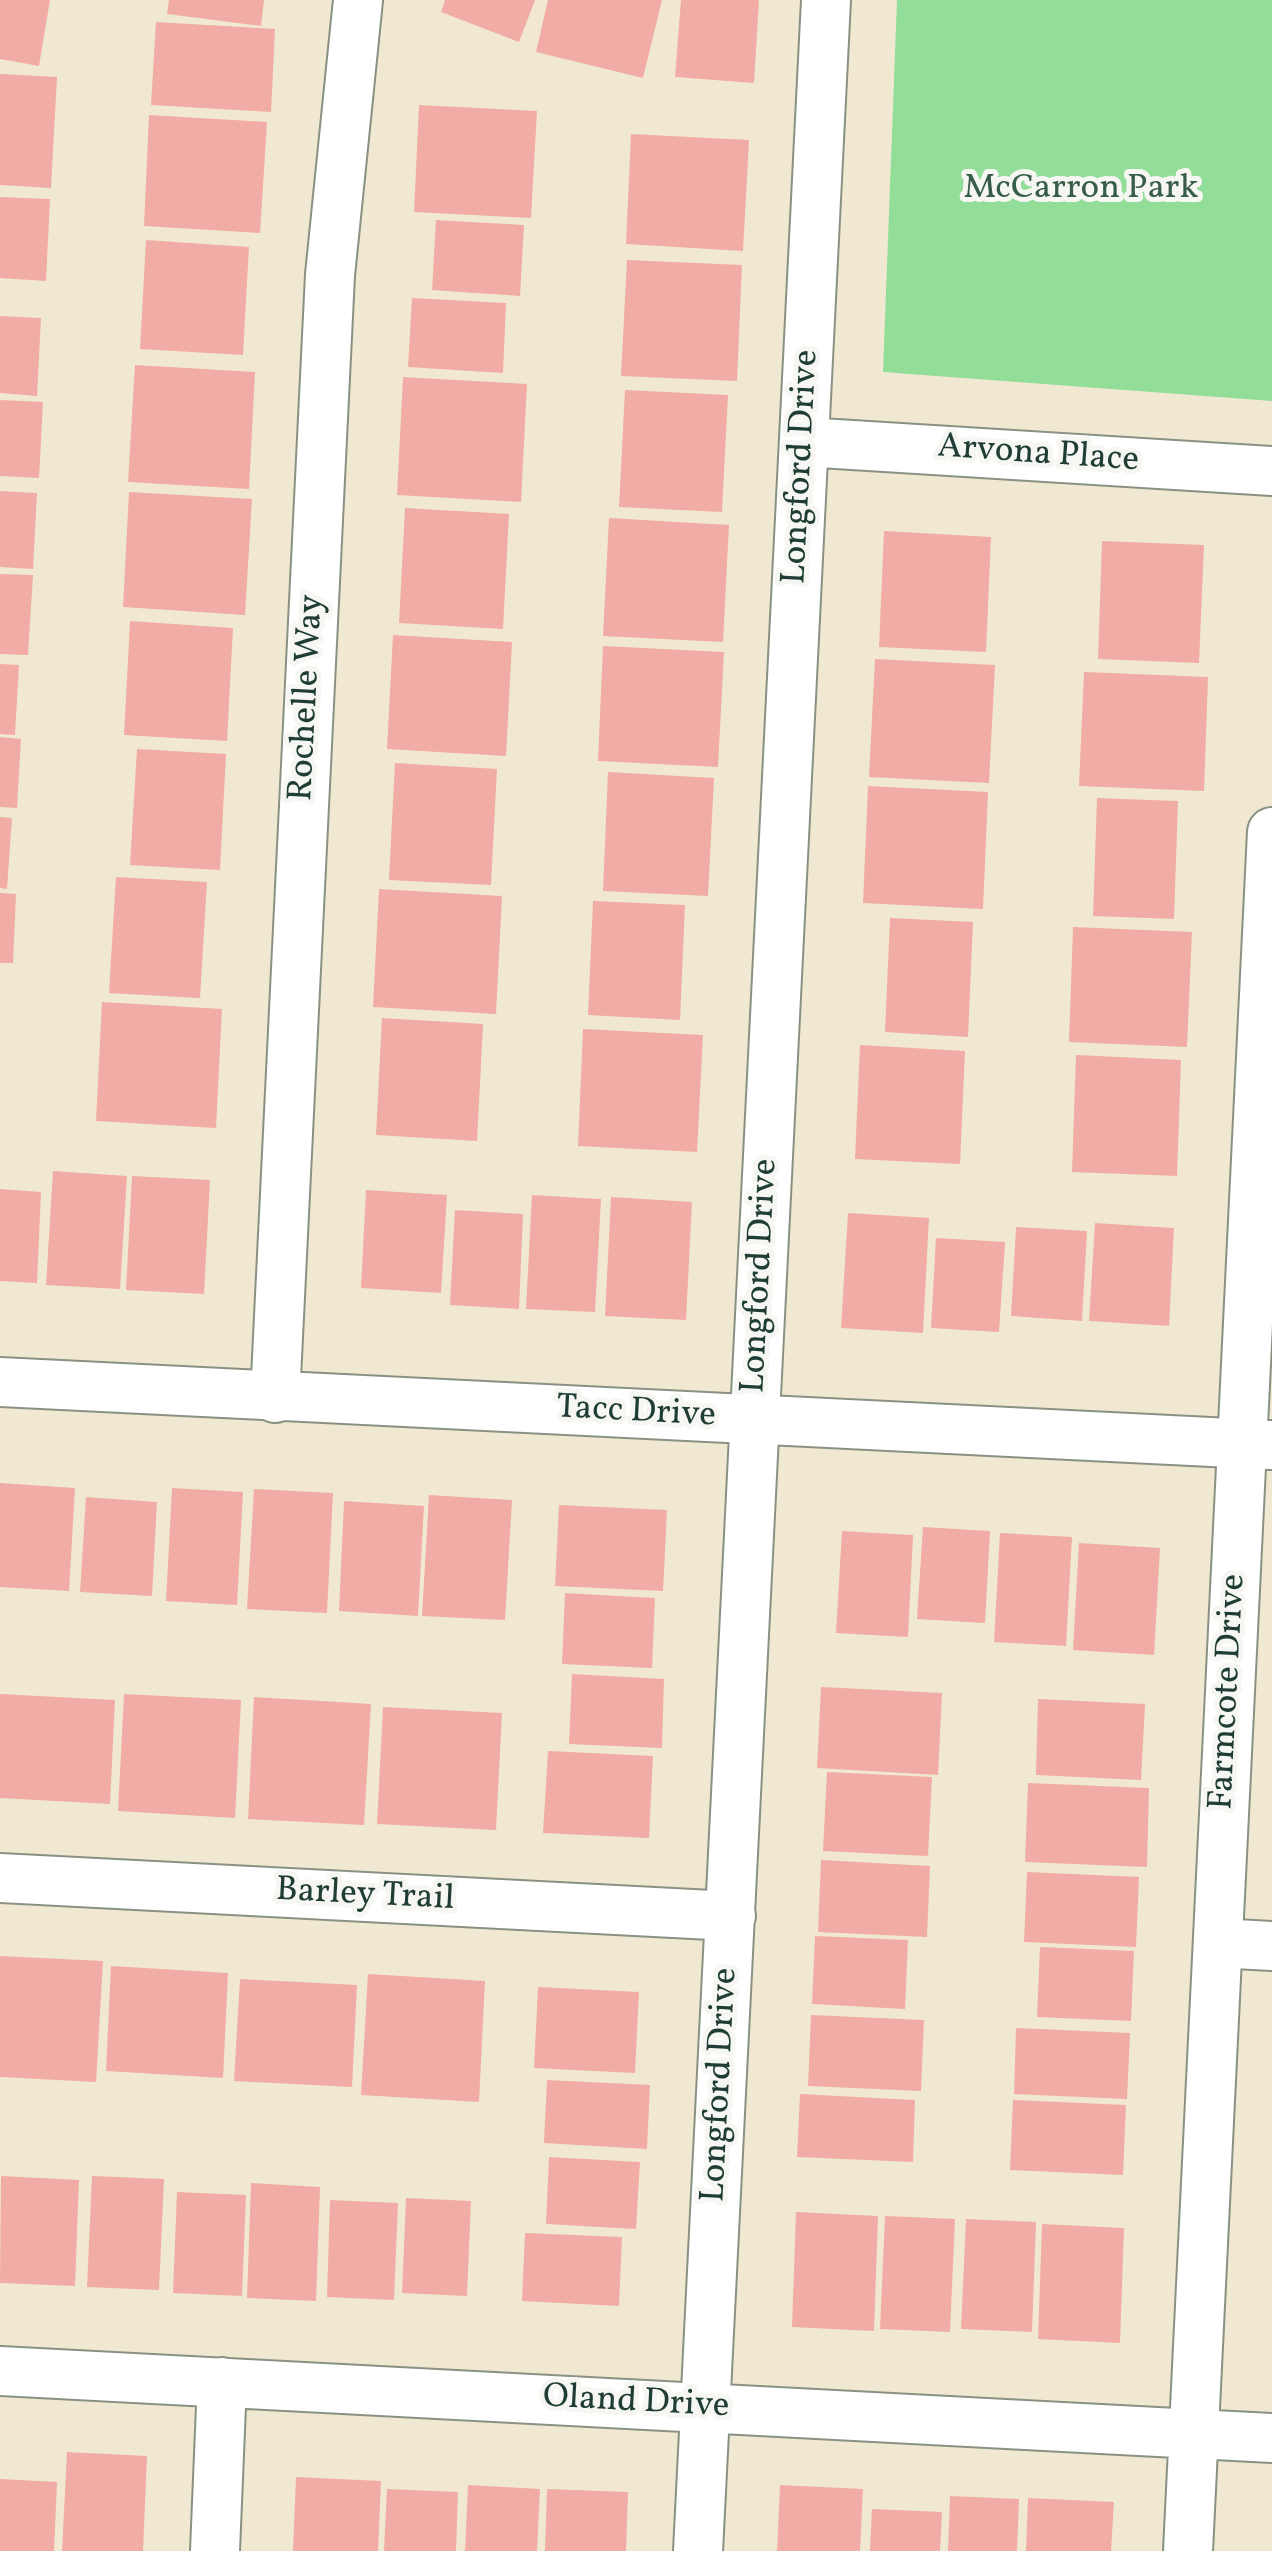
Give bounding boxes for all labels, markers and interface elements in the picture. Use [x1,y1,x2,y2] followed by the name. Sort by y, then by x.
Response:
[963,170,1199,212] park label: McCarron Park
[776,349,830,585] street label: Longford Drive
[936,428,1140,484] street label: Arvona Place
[283,594,335,802] street label: Rochelle Way
[735,1158,789,1394] street label: Longford Drive
[555,1389,717,1439] street label: Tacc Drive
[1203,1573,1257,1811] street label: Farmcote Drive
[275,1871,455,1923] street label: Barley Trail
[695,1967,749,2203] street label: Longford Drive
[542,2378,730,2430] street label: Oland Drive

